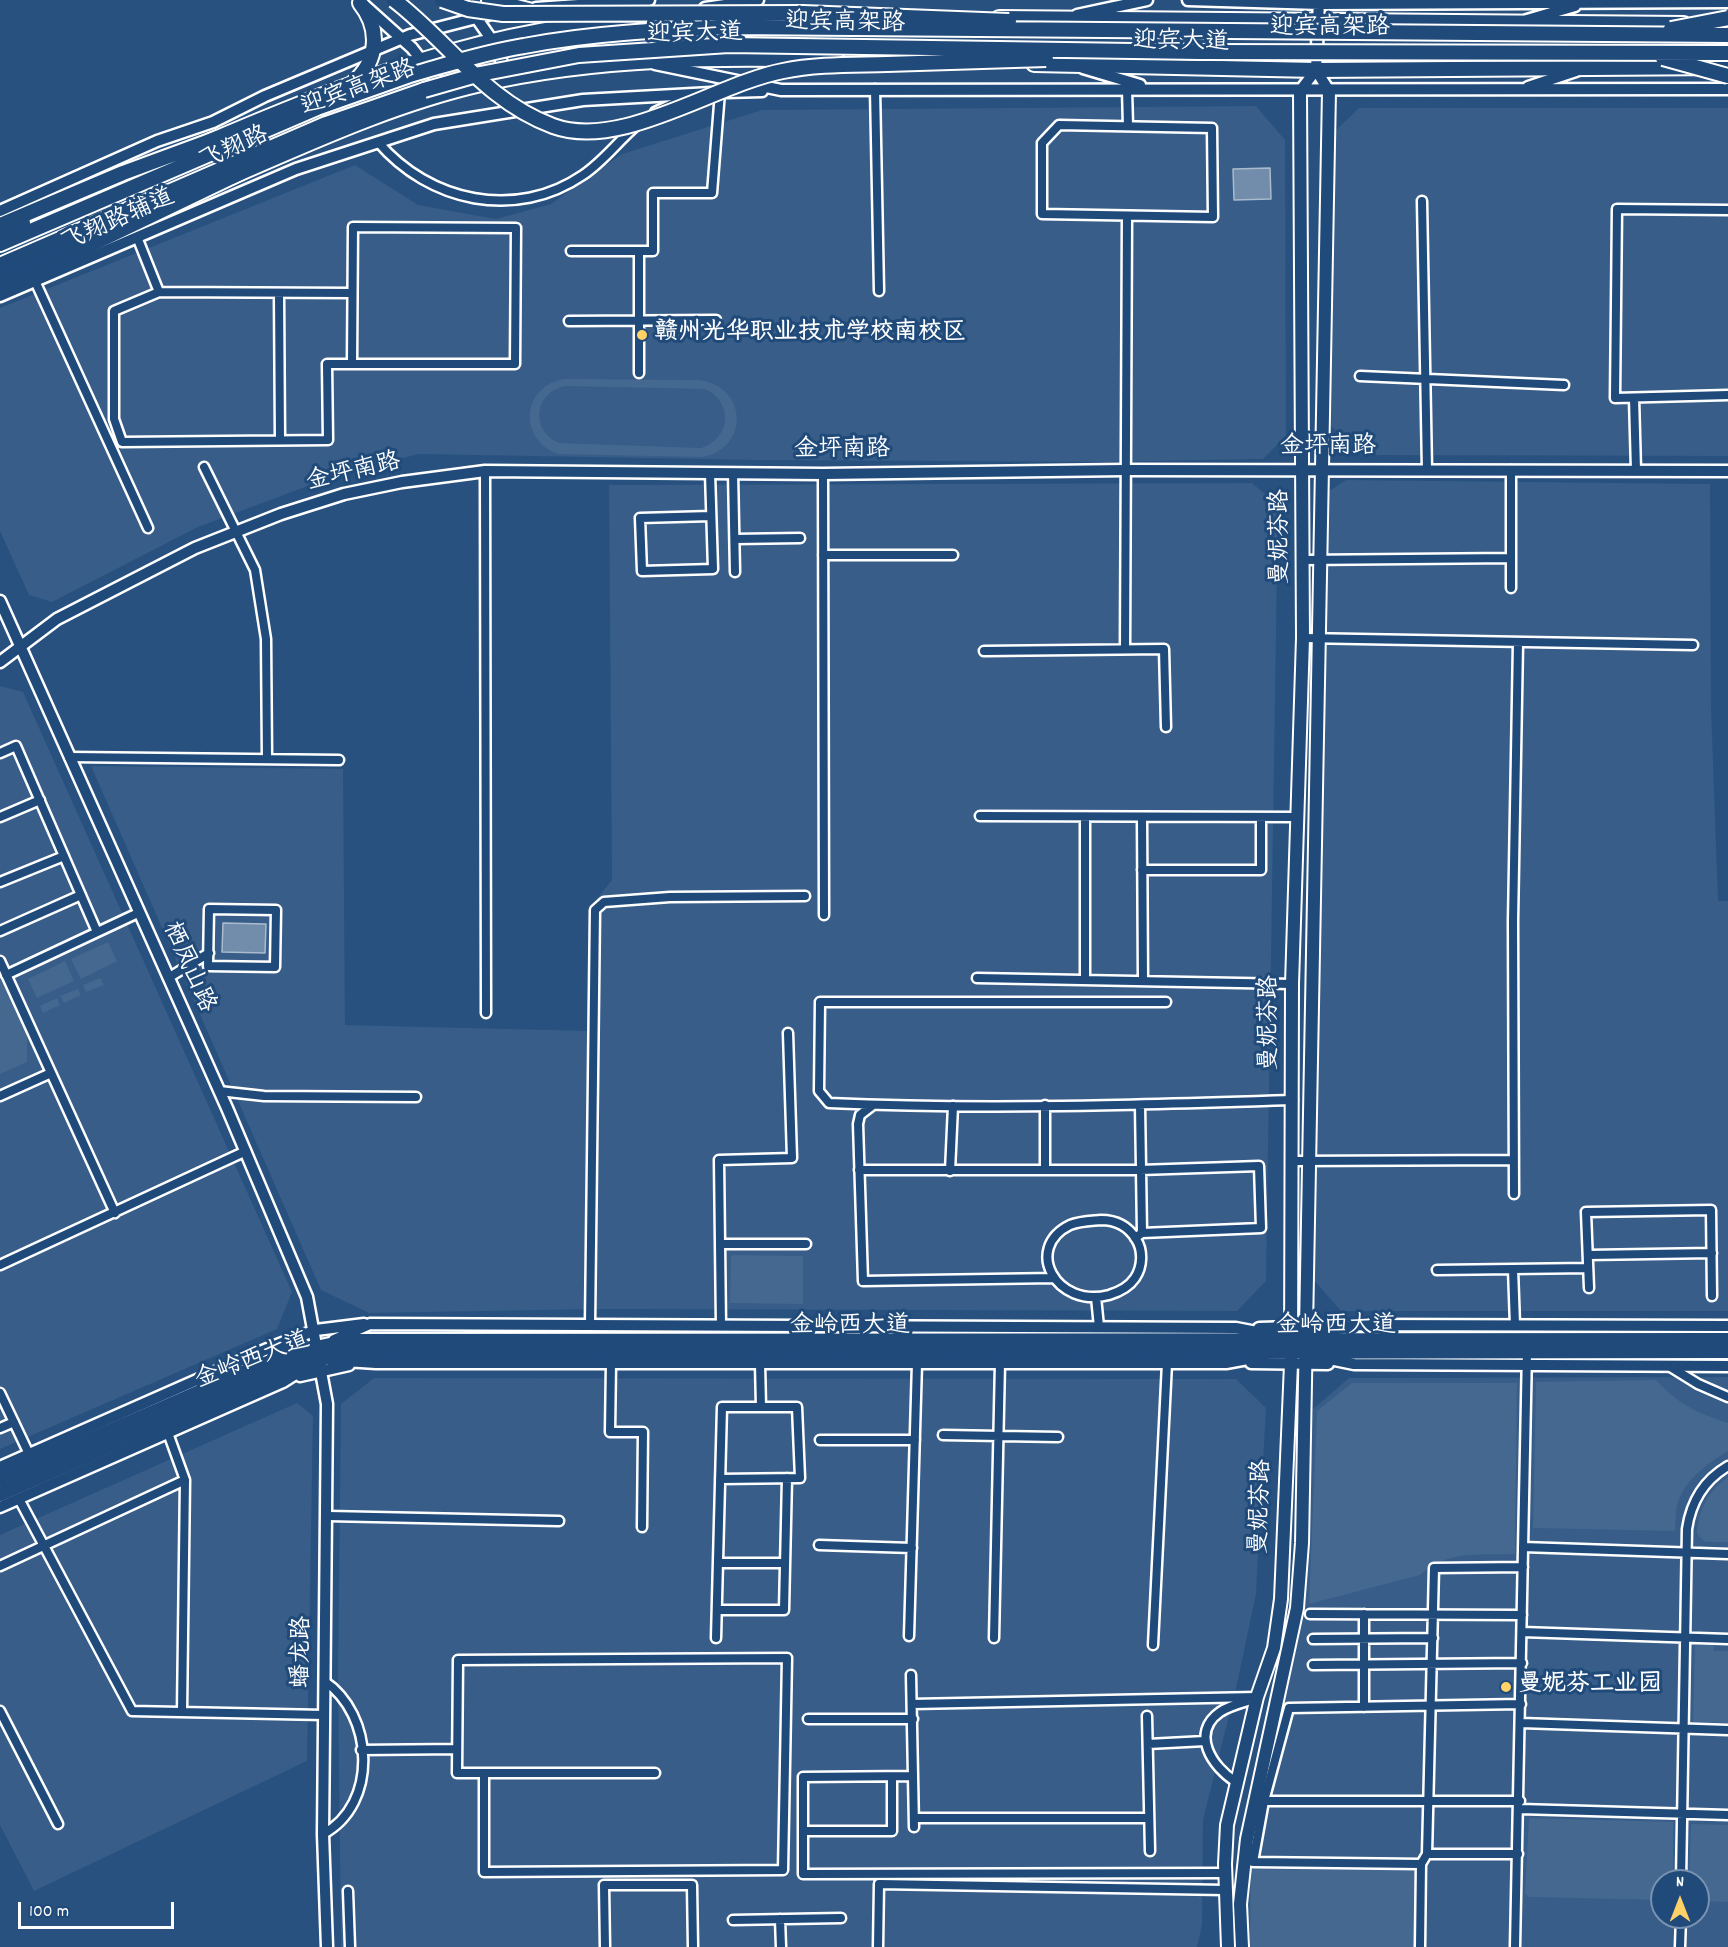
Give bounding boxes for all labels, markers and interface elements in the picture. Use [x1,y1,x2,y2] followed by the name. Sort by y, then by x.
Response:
[785,10,905,40] street label: 迎宾高架路
[1270,16,1390,44] street label: 迎宾高架路
[647,21,743,51] street label: 迎宾大道
[1133,29,1229,59] street label: 迎宾大道
[298,56,420,124] street label: 迎宾高架路
[196,122,274,178] street label: 飞翔路
[58,184,180,260] street label: 飞翔路辅道
[654,321,966,349] place label: 赣州光华职业技术学校南校区
[635,328,649,342] marker: 赣州光华职业技术学校南校区
[1280,435,1376,463] street label: 金坪南路
[794,438,890,466] street label: 金坪南路
[304,449,404,499] street label: 金坪南路
[1269,489,1297,585] street label: 曼妮芬路
[154,918,220,1018] street label: 栖凤山路
[1258,975,1286,1071] street label: 曼妮芬路
[790,1314,910,1342] street label: 金岭西大道
[1276,1314,1396,1342] street label: 金岭西大道
[192,1327,314,1397] street label: 金岭西大道
[1247,1459,1279,1555] street label: 曼妮芬路
[289,1616,319,1688] street label: 蟠龙路
[1518,1673,1662,1701] place label: 曼妮芬工业园
[1499,1680,1513,1694] marker: 曼妮芬工业园
[1650,1869,1710,1929] north arrow
[1676,1871,1684,1894] text: N
[21,1890,177,1928] scale bar
[29,1900,69,1925] text: 100 m

